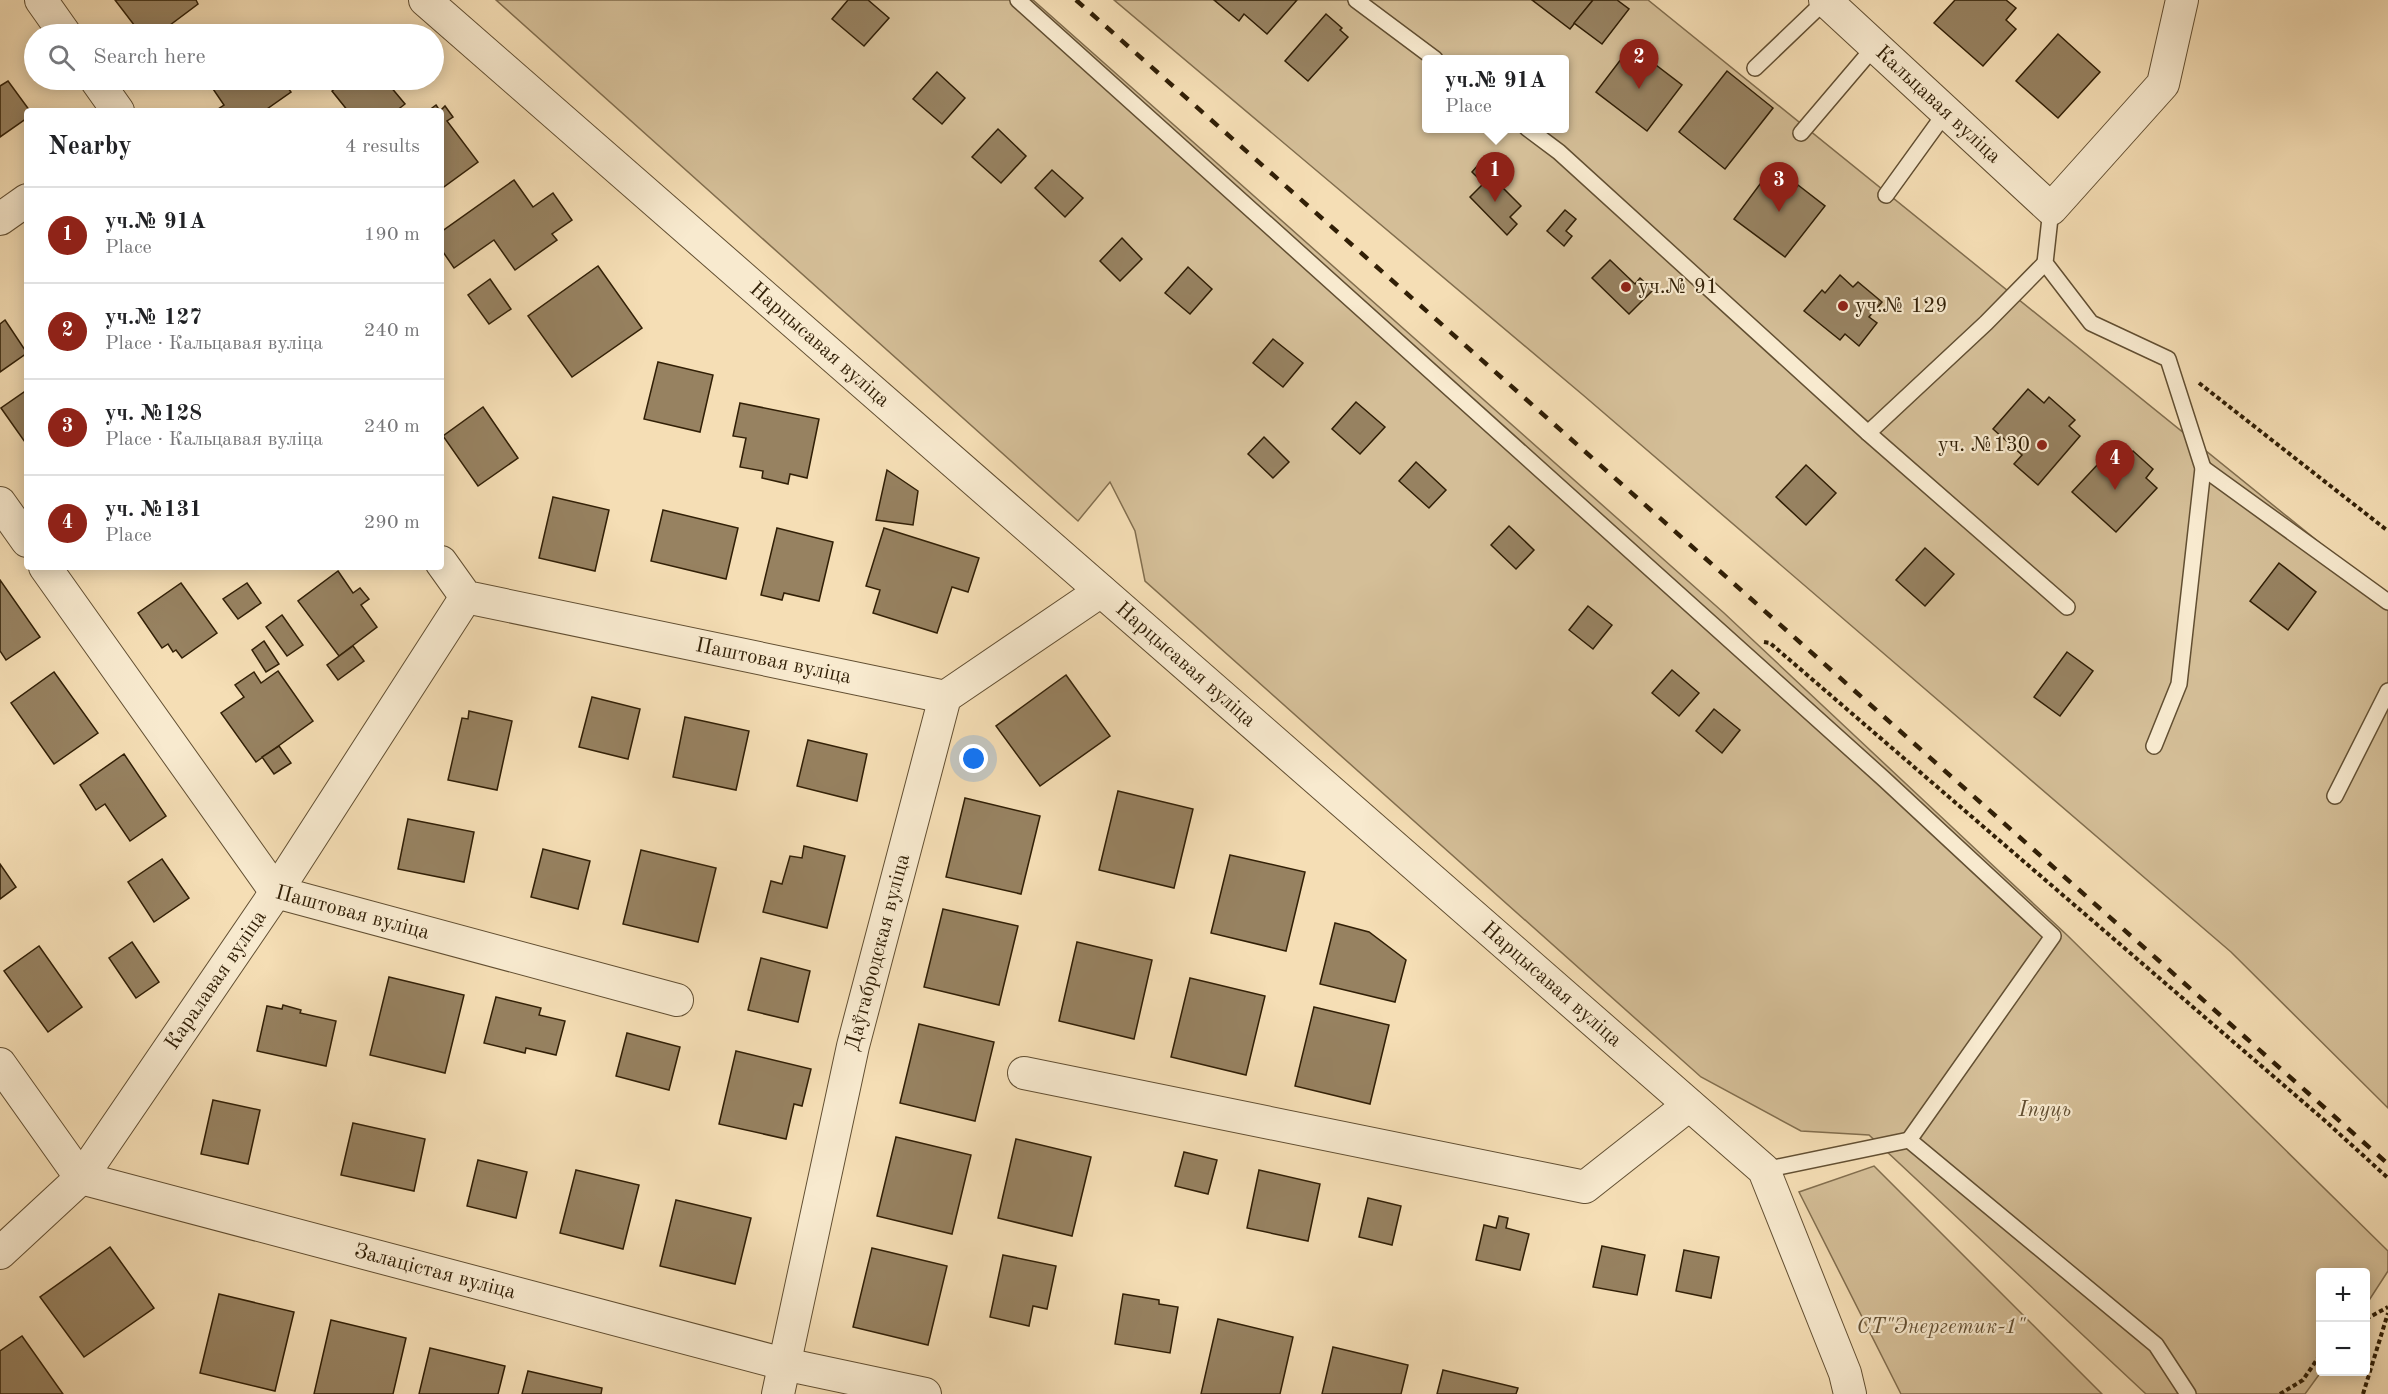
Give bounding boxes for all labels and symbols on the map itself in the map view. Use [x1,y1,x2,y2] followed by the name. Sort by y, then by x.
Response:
[1620,40,1658,89] pin: 2
[1871,42,2005,167] street label: Кальцавая вуліца
[1476,152,1514,202] pin: 1
[1760,162,1798,212] pin: 3
[1638,277,1718,298] place label: уч.№ 91
[746,278,894,411] street label: Нарцысавая вуліца
[1619,280,1633,294] marker: уч.№ 91
[1855,296,1947,317] place label: уч.№ 129
[1836,299,1850,313] marker: уч.№ 129
[1938,435,2030,456] place label: уч. №130
[2035,438,2049,452] marker: уч. №130
[2096,440,2134,490] pin: 4
[1112,598,1260,731] street label: Нарцысавая вуліца
[693,635,853,688] street label: Паштовая вуліца
[959,744,988,773] your location
[842,852,914,1053] street label: Даўгабродская вуліца
[273,882,432,943] street label: Паштовая вуліца
[161,907,271,1053] street label: Каралавая вуліца
[1478,918,1626,1051] street label: Нарцысавая вуліца
[2018,1100,2071,1121] park label: Іпуць
[352,1240,518,1303] street label: Залацістая вуліца
[1857,1317,2026,1338] park label: СТ"Энергетик-1"

